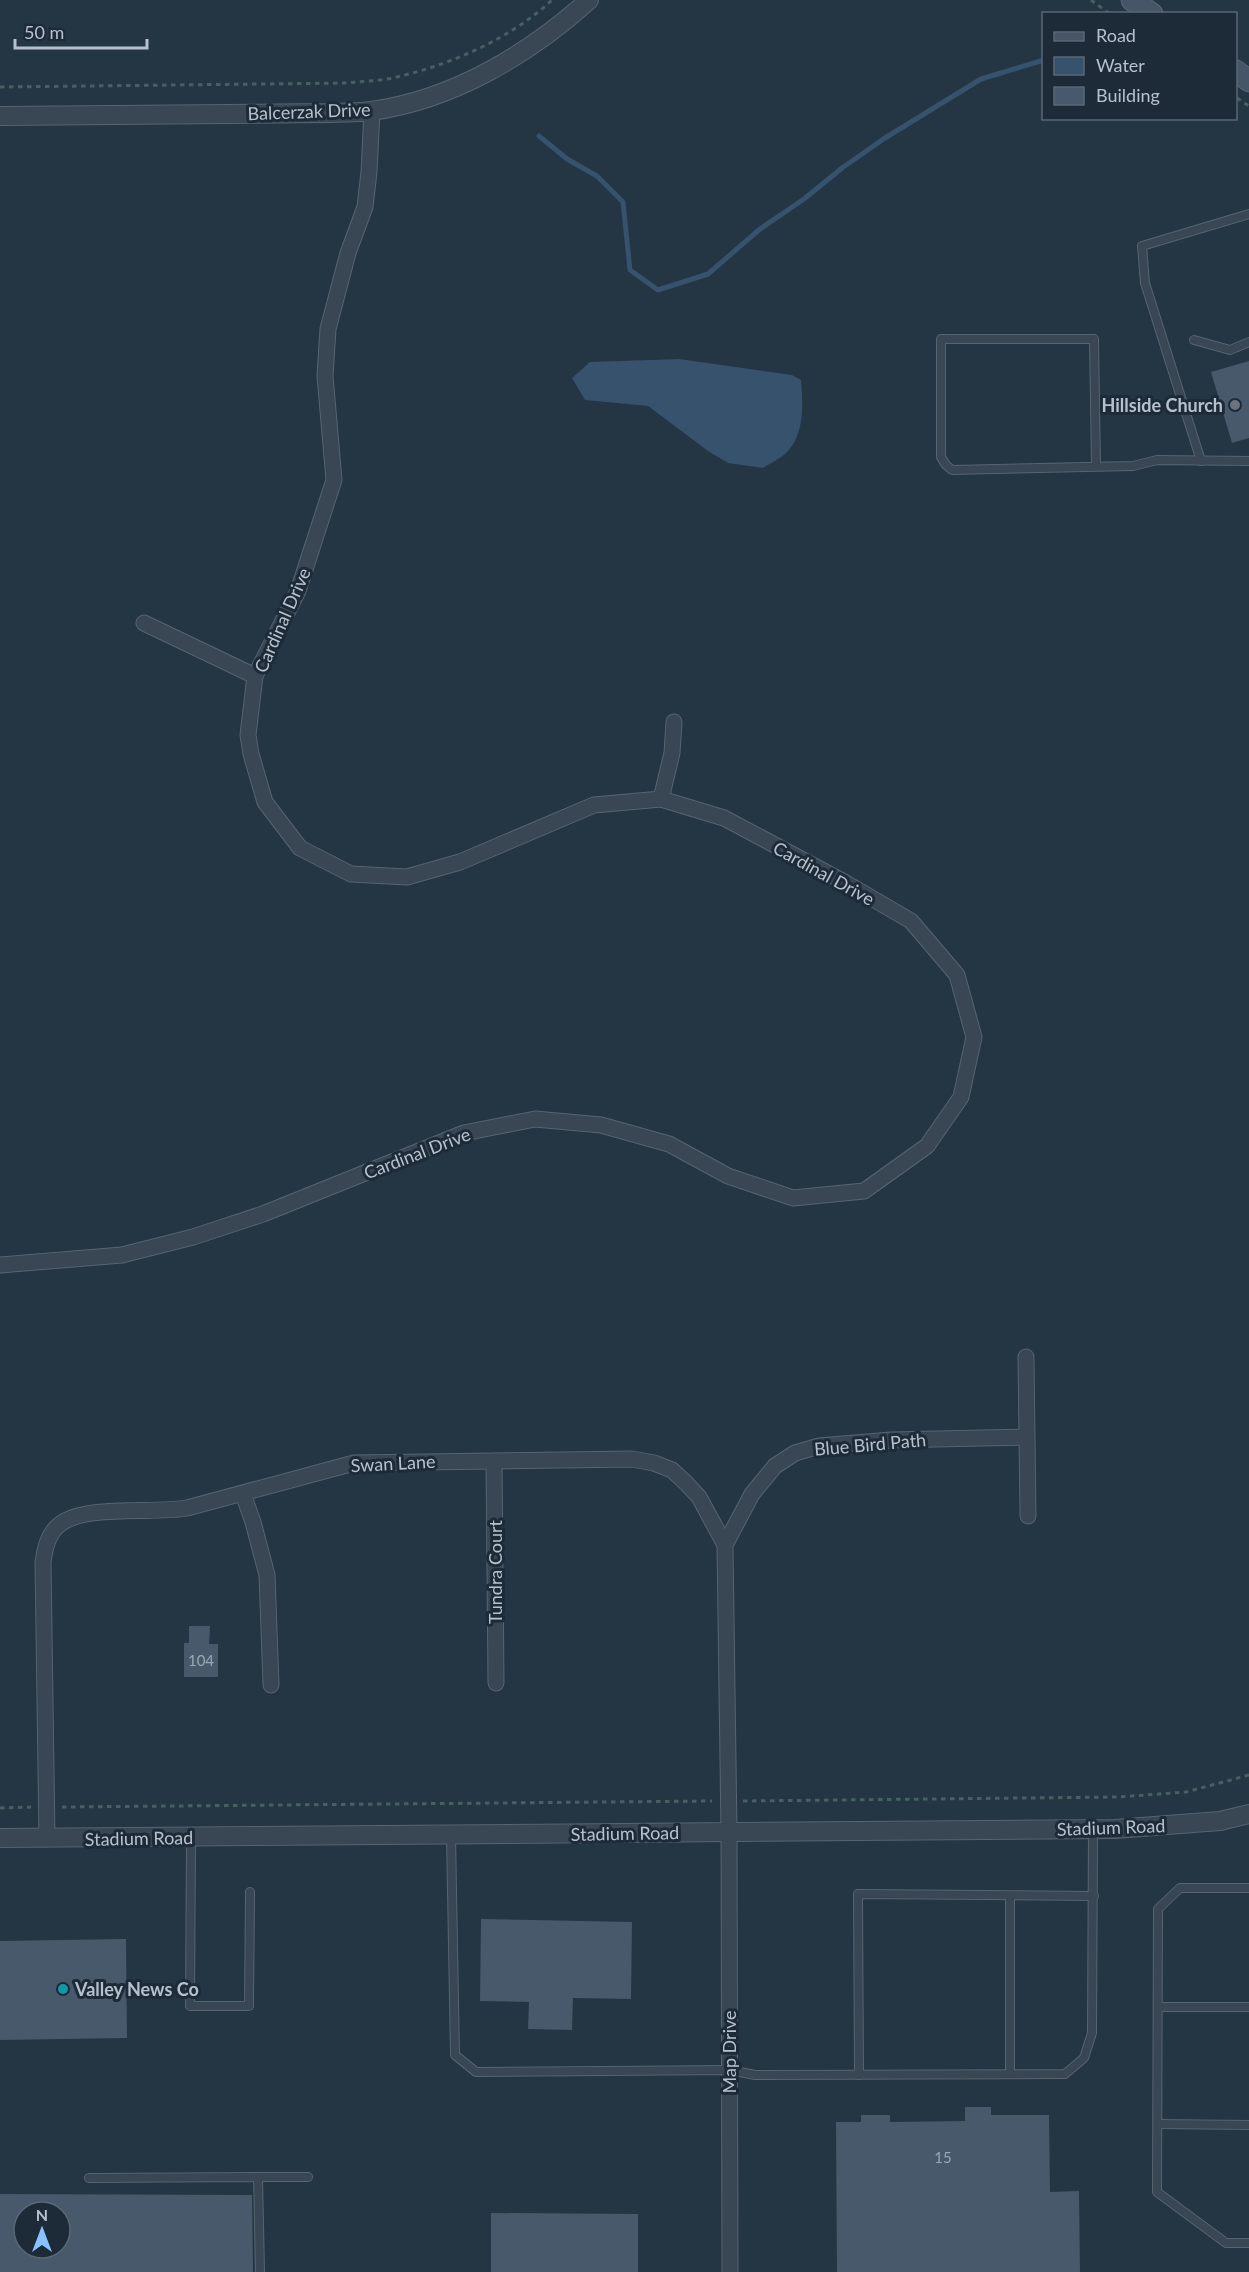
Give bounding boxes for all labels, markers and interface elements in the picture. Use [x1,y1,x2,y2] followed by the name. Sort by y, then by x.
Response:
[15,12,147,50] scale bar
[1042,12,1237,120] legend
[24,21,64,43] text: 50 m
[1096,24,1136,46] text: Road
[1096,54,1145,76] text: Water
[1096,84,1160,106] text: Building
[247,98,371,124] street label: Balcerzak Drive
[1102,394,1223,416] place label: Hillside Church
[1228,398,1242,412] marker: Hillside Church
[249,564,315,676] street label: Cardinal Drive
[770,836,878,910] street label: Cardinal Drive
[361,1123,473,1183] street label: Cardinal Drive
[813,1428,927,1460] street label: Blue Bird Path
[350,1450,436,1476] street label: Swan Lane
[484,1519,506,1624] street label: Tundra Court
[188,1651,214,1669] house number: 104
[1056,1814,1166,1840] street label: Stadium Road
[571,1821,679,1845] street label: Stadium Road
[85,1826,193,1850] street label: Stadium Road
[74,1978,199,2000] place label: Valley News Co
[56,1982,70,1996] marker: Valley News Co
[718,2011,740,2094] street label: Map Drive
[934,2148,952,2166] house number: 15
[12,2200,72,2260] north arrow
[36,2205,48,2224] text: N

